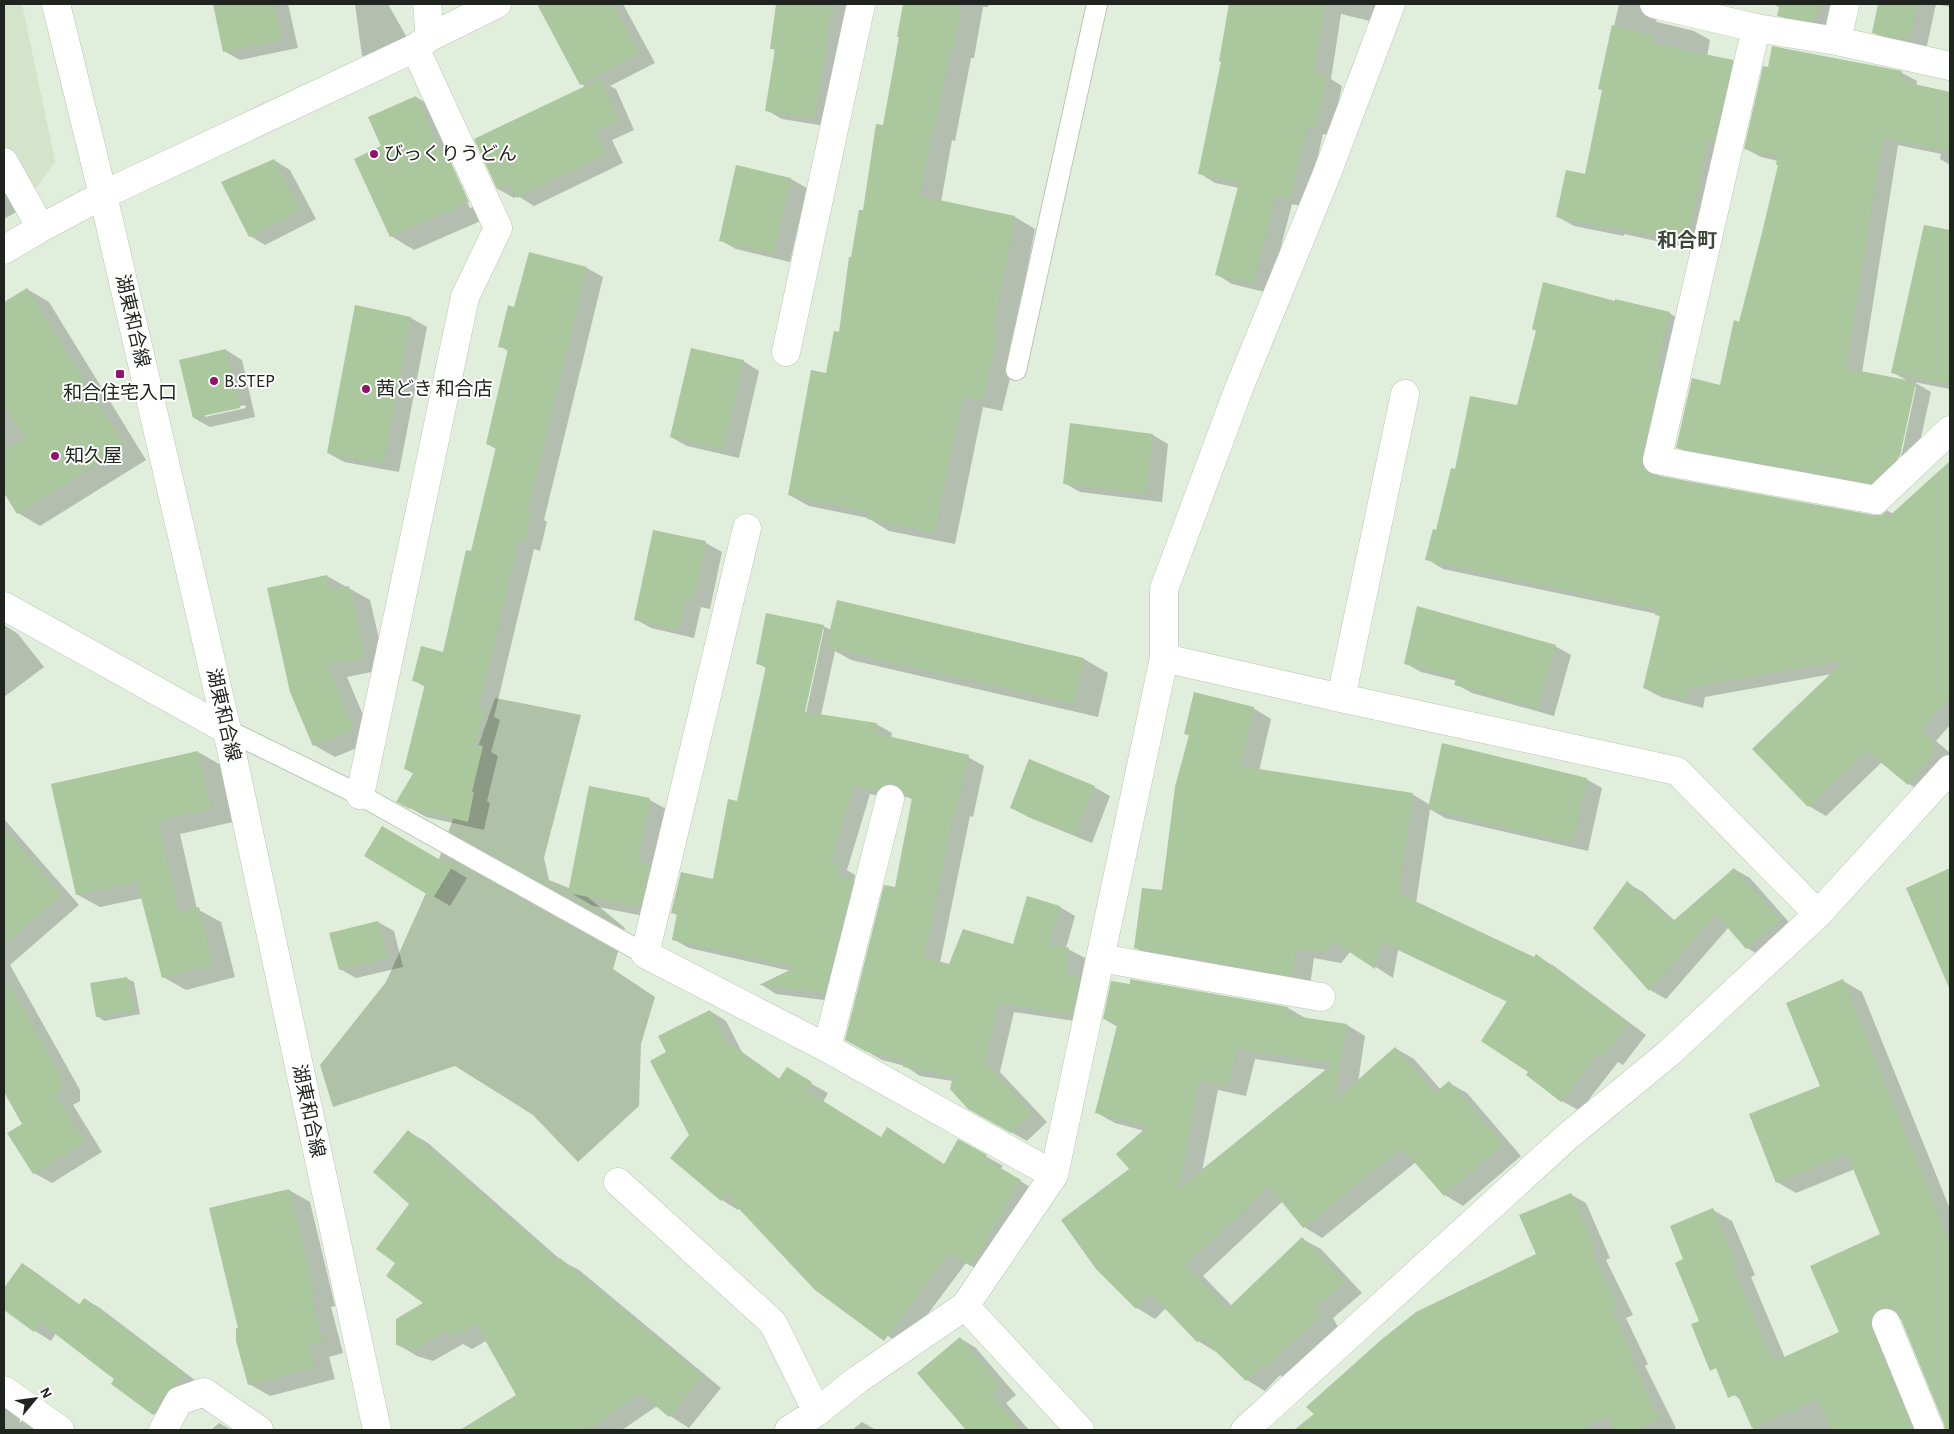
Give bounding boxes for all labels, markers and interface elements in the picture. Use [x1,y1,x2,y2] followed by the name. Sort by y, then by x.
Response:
[384,144,517,164] place label: びっくりうどん
[368,148,380,160] marker: びっくりうどん
[1657,230,1717,251] district label: 和合町
[112,272,154,369] street label: 湖東和合線
[114,368,126,380] marker: 和合住宅入口
[224,372,275,391] place label: B.STEP
[208,375,220,387] marker: B.STEP
[376,378,493,399] place label: 茜どき 和合店
[63,382,177,403] place label: 和合住宅入口
[360,383,372,395] marker: 茜どき 和合店
[65,445,122,466] place label: 知久屋
[49,450,61,462] marker: 知久屋
[203,666,245,763] street label: 湖東和合線
[289,1062,329,1159] street label: 湖東和合線
[10,1374,60,1424] north arrow
[37,1386,54,1401] text: N

